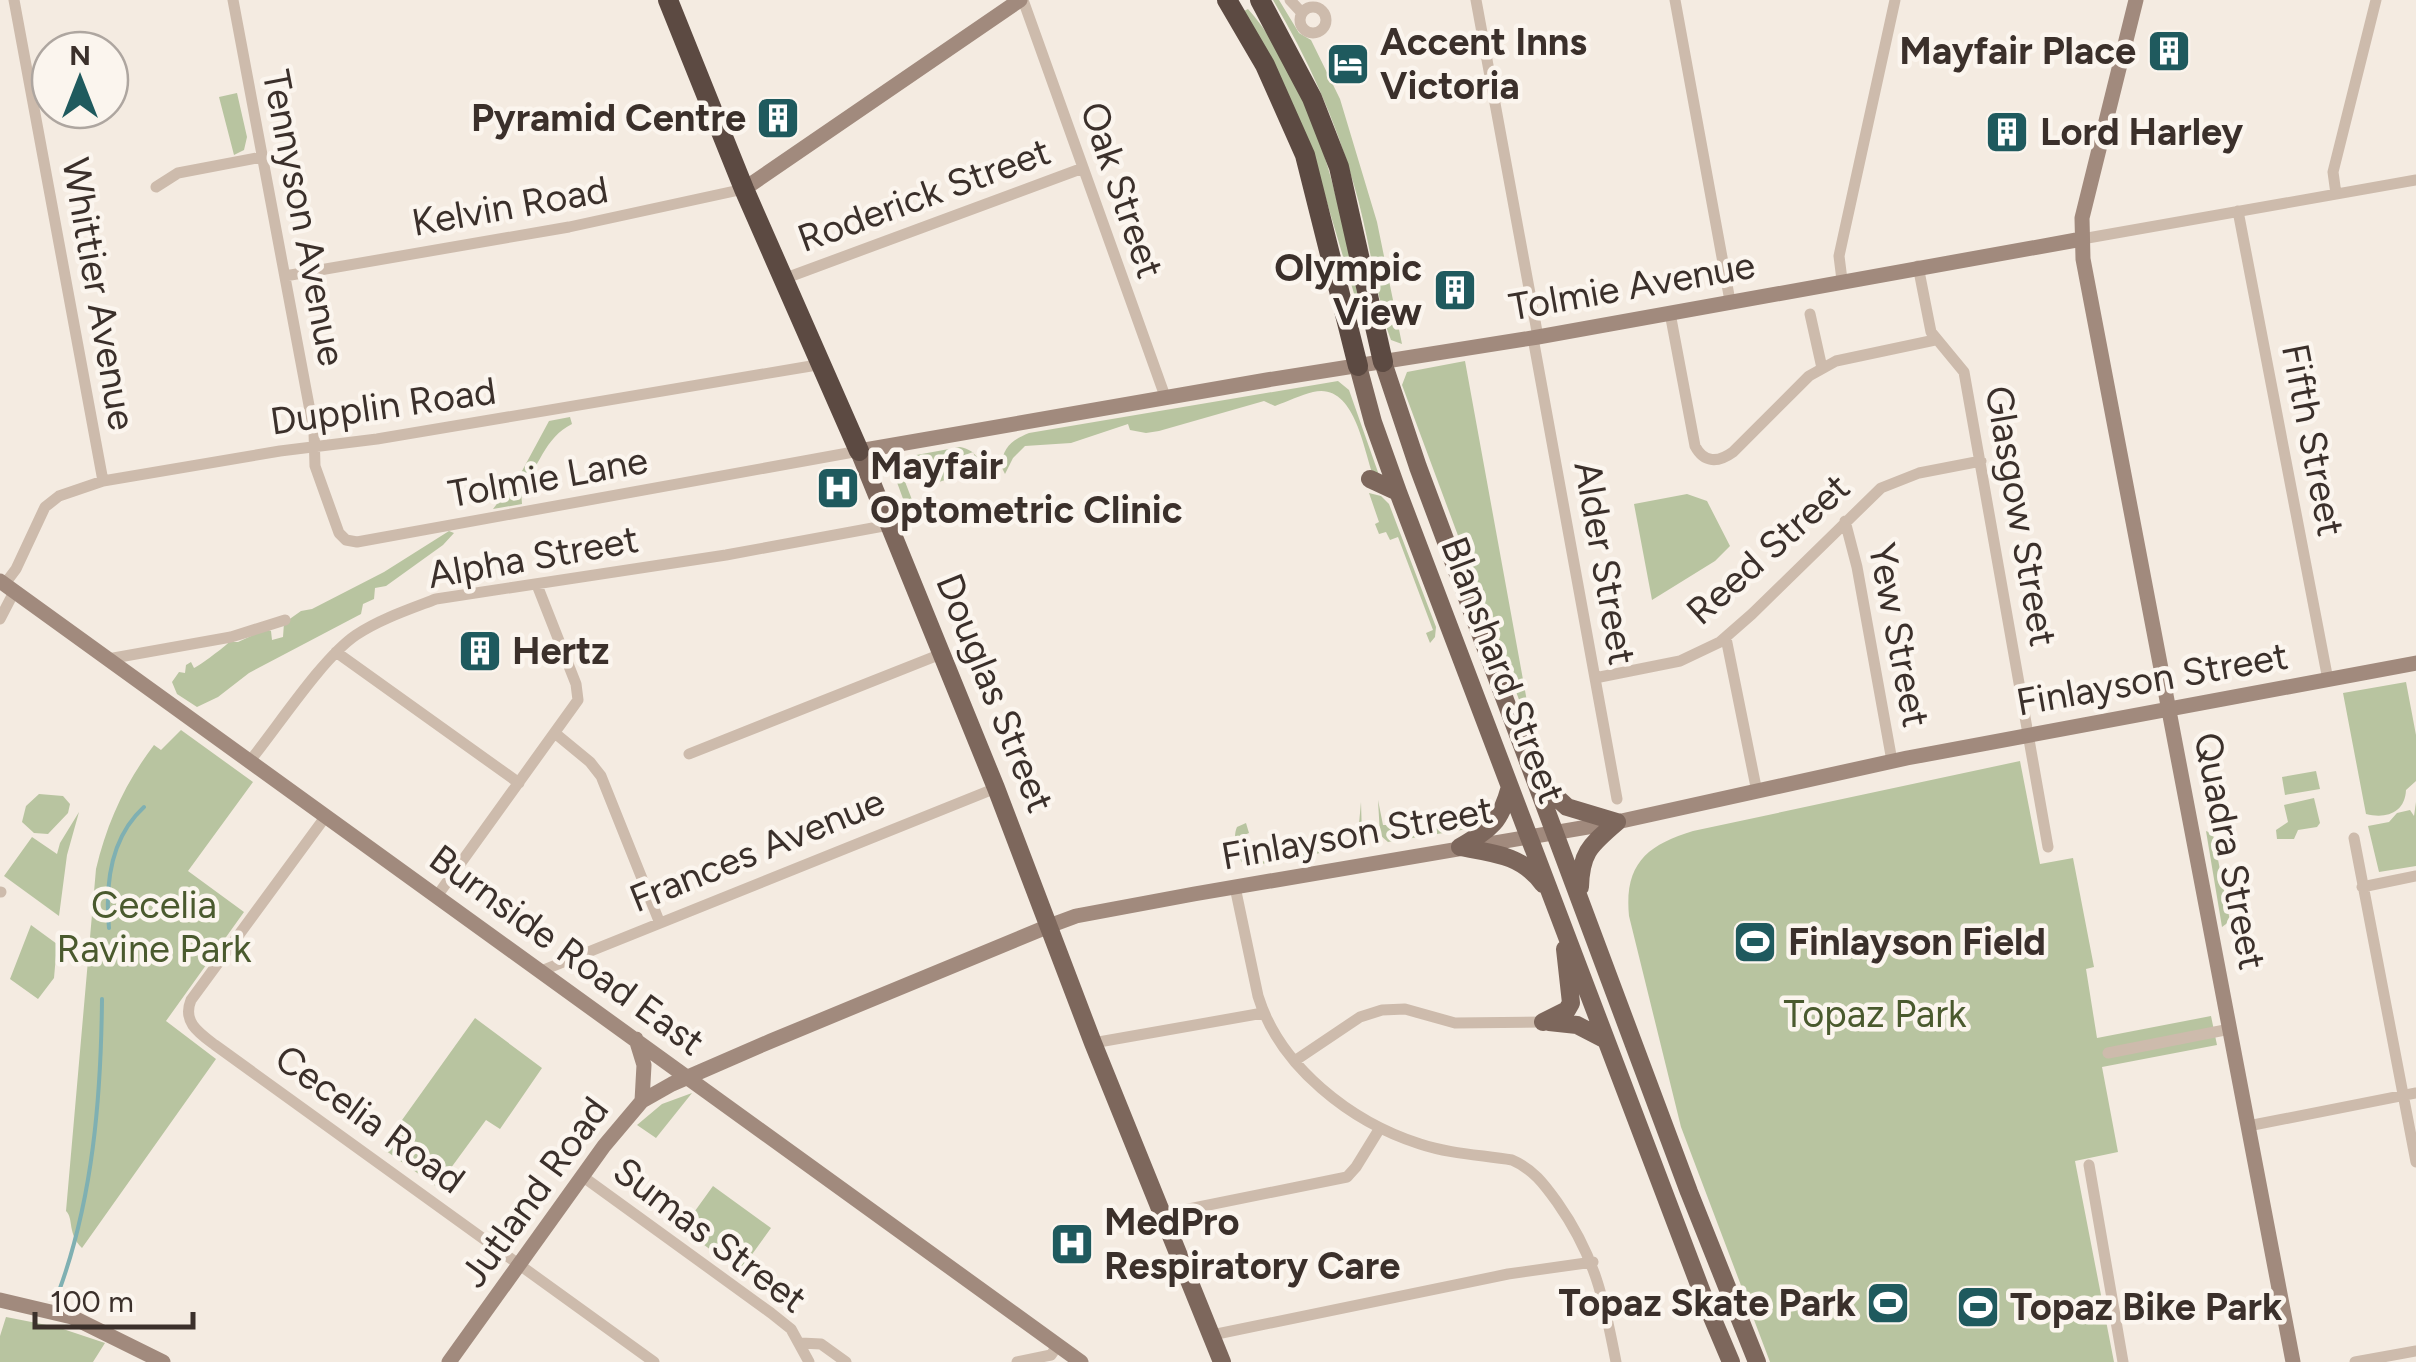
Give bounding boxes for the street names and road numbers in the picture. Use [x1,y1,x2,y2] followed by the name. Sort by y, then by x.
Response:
[253,66,355,370] street label: Tennyson Avenue
[1070,96,1174,284] street label: Oak Street
[791,128,1057,262] street label: Roderick Street
[52,154,146,434] street label: Whittier Avenue
[408,166,612,246] street label: Kelvin Road
[1505,242,1759,330] street label: Tolmie Avenue
[2272,340,2354,540] street label: Fifth Street
[267,367,499,445] street label: Dupplin Road
[1975,382,2067,650] street label: Glasgow Street
[445,437,651,517] street label: Tolmie Lane
[1564,458,1646,668] street label: Alder Street
[1677,464,1859,634] street label: Reed Street
[424,516,642,598] street label: Alpha Street
[1431,530,1575,810] street label: Blanshard Street
[1859,539,1939,731] street label: Yew Street
[926,567,1064,819] street label: Douglas Street
[2013,632,2291,726] street label: Finlayson Street
[2184,729,2276,973] street label: Quadra Street
[623,778,891,922] street label: Frances Avenue
[1218,786,1496,880] street label: Finlayson Street
[421,835,713,1065] street label: Burnside Road East
[266,1035,474,1203] street label: Cecelia Road
[450,1088,618,1296] street label: Jutland Road
[604,1147,816,1323] street label: Sumas Street

